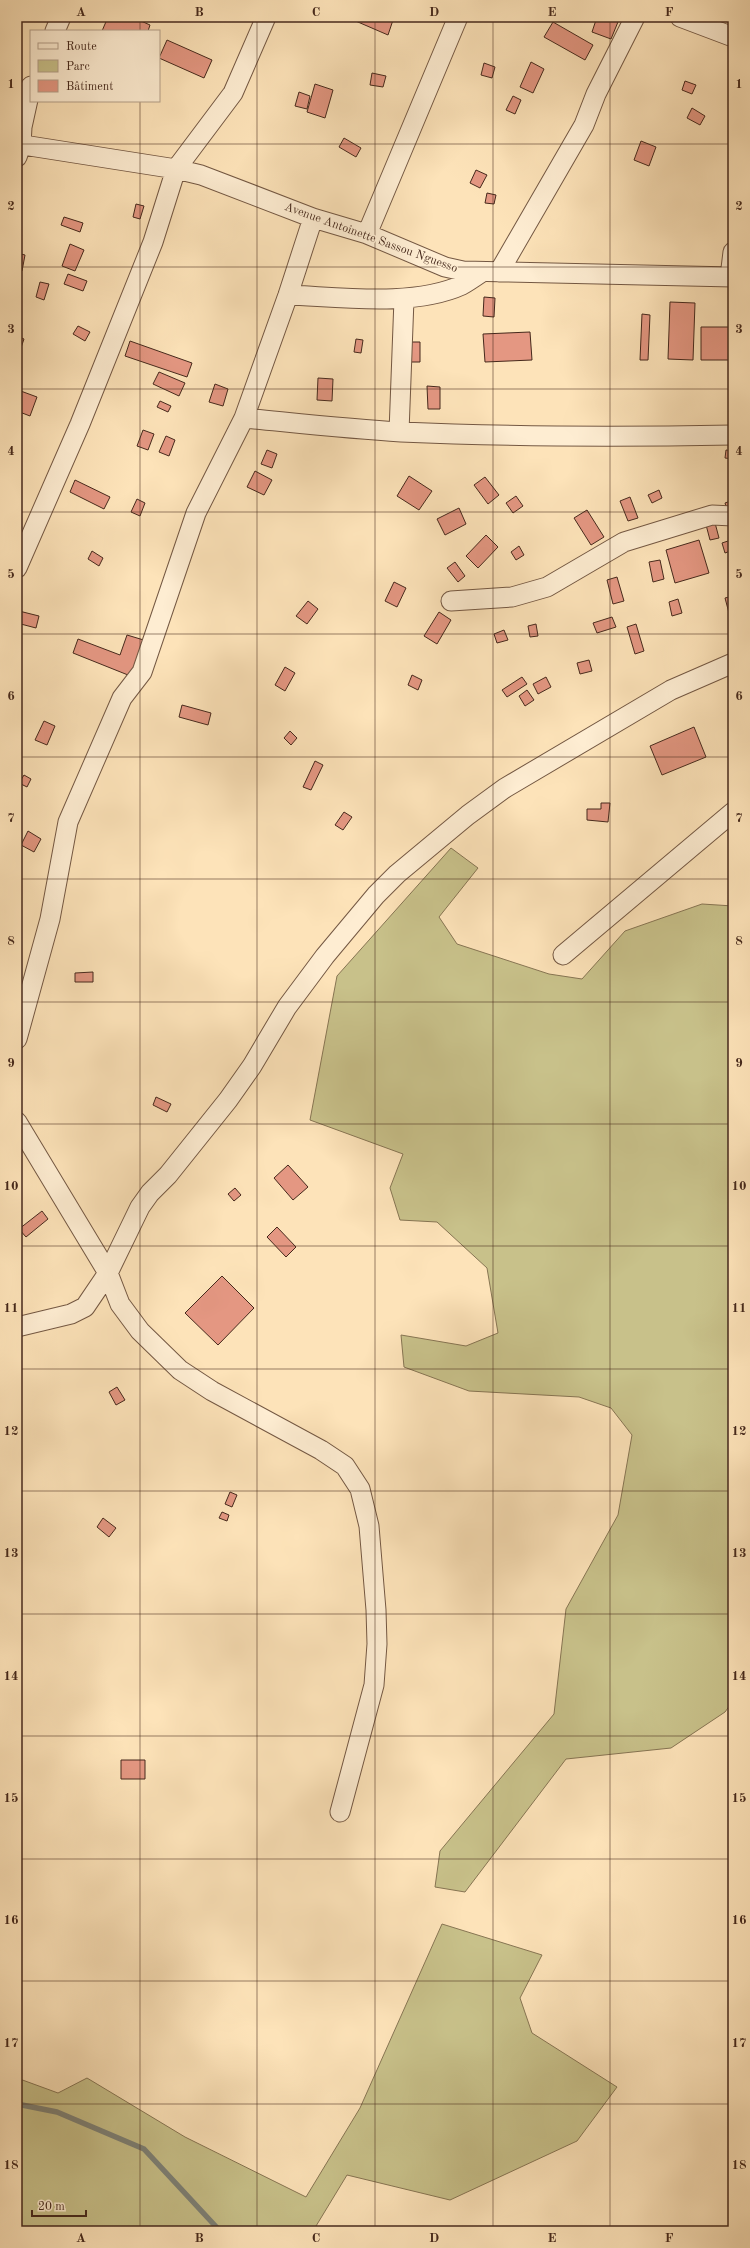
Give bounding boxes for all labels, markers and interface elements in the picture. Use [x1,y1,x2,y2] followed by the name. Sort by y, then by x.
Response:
[76,6,86,19] text: A
[194,6,204,19] text: B
[312,6,320,19] text: C
[429,6,439,19] text: D
[548,6,557,19] text: E
[665,6,674,19] text: F
[30,30,160,102] legend
[66,41,97,53] text: Route
[66,61,90,73] text: Parc
[7,78,15,91] text: 1
[735,78,743,91] text: 1
[66,81,113,93] text: Bâtiment
[7,200,15,213] text: 2
[735,200,743,213] text: 2
[283,201,459,275] street label: Avenue Antoinette Sassou Nguesso
[7,323,15,336] text: 3
[735,323,743,336] text: 3
[7,445,15,458] text: 4
[735,445,743,458] text: 4
[7,568,15,581] text: 5
[735,568,743,581] text: 5
[7,690,15,703] text: 6
[735,690,743,703] text: 6
[7,812,15,825] text: 7
[735,812,743,825] text: 7
[7,935,15,948] text: 8
[735,935,743,948] text: 8
[7,1057,15,1070] text: 9
[735,1057,743,1070] text: 9
[3,1180,19,1193] text: 10
[731,1180,747,1193] text: 10
[3,1302,19,1315] text: 11
[731,1302,747,1315] text: 11
[3,1425,19,1438] text: 12
[731,1425,747,1438] text: 12
[3,1547,19,1560] text: 13
[731,1547,747,1560] text: 13
[3,1670,19,1683] text: 14
[731,1670,747,1683] text: 14
[3,1792,19,1805] text: 15
[731,1792,747,1805] text: 15
[3,1914,19,1927] text: 16
[731,1914,747,1927] text: 16
[3,2037,19,2050] text: 17
[731,2037,747,2050] text: 17
[3,2159,19,2172] text: 18
[731,2159,747,2172] text: 18
[32,2192,86,2218] scale bar
[38,2201,65,2213] text: 20 m
[76,2232,86,2245] text: A
[194,2232,204,2245] text: B
[312,2232,320,2245] text: C
[429,2232,439,2245] text: D
[548,2232,557,2245] text: E
[665,2232,674,2245] text: F

